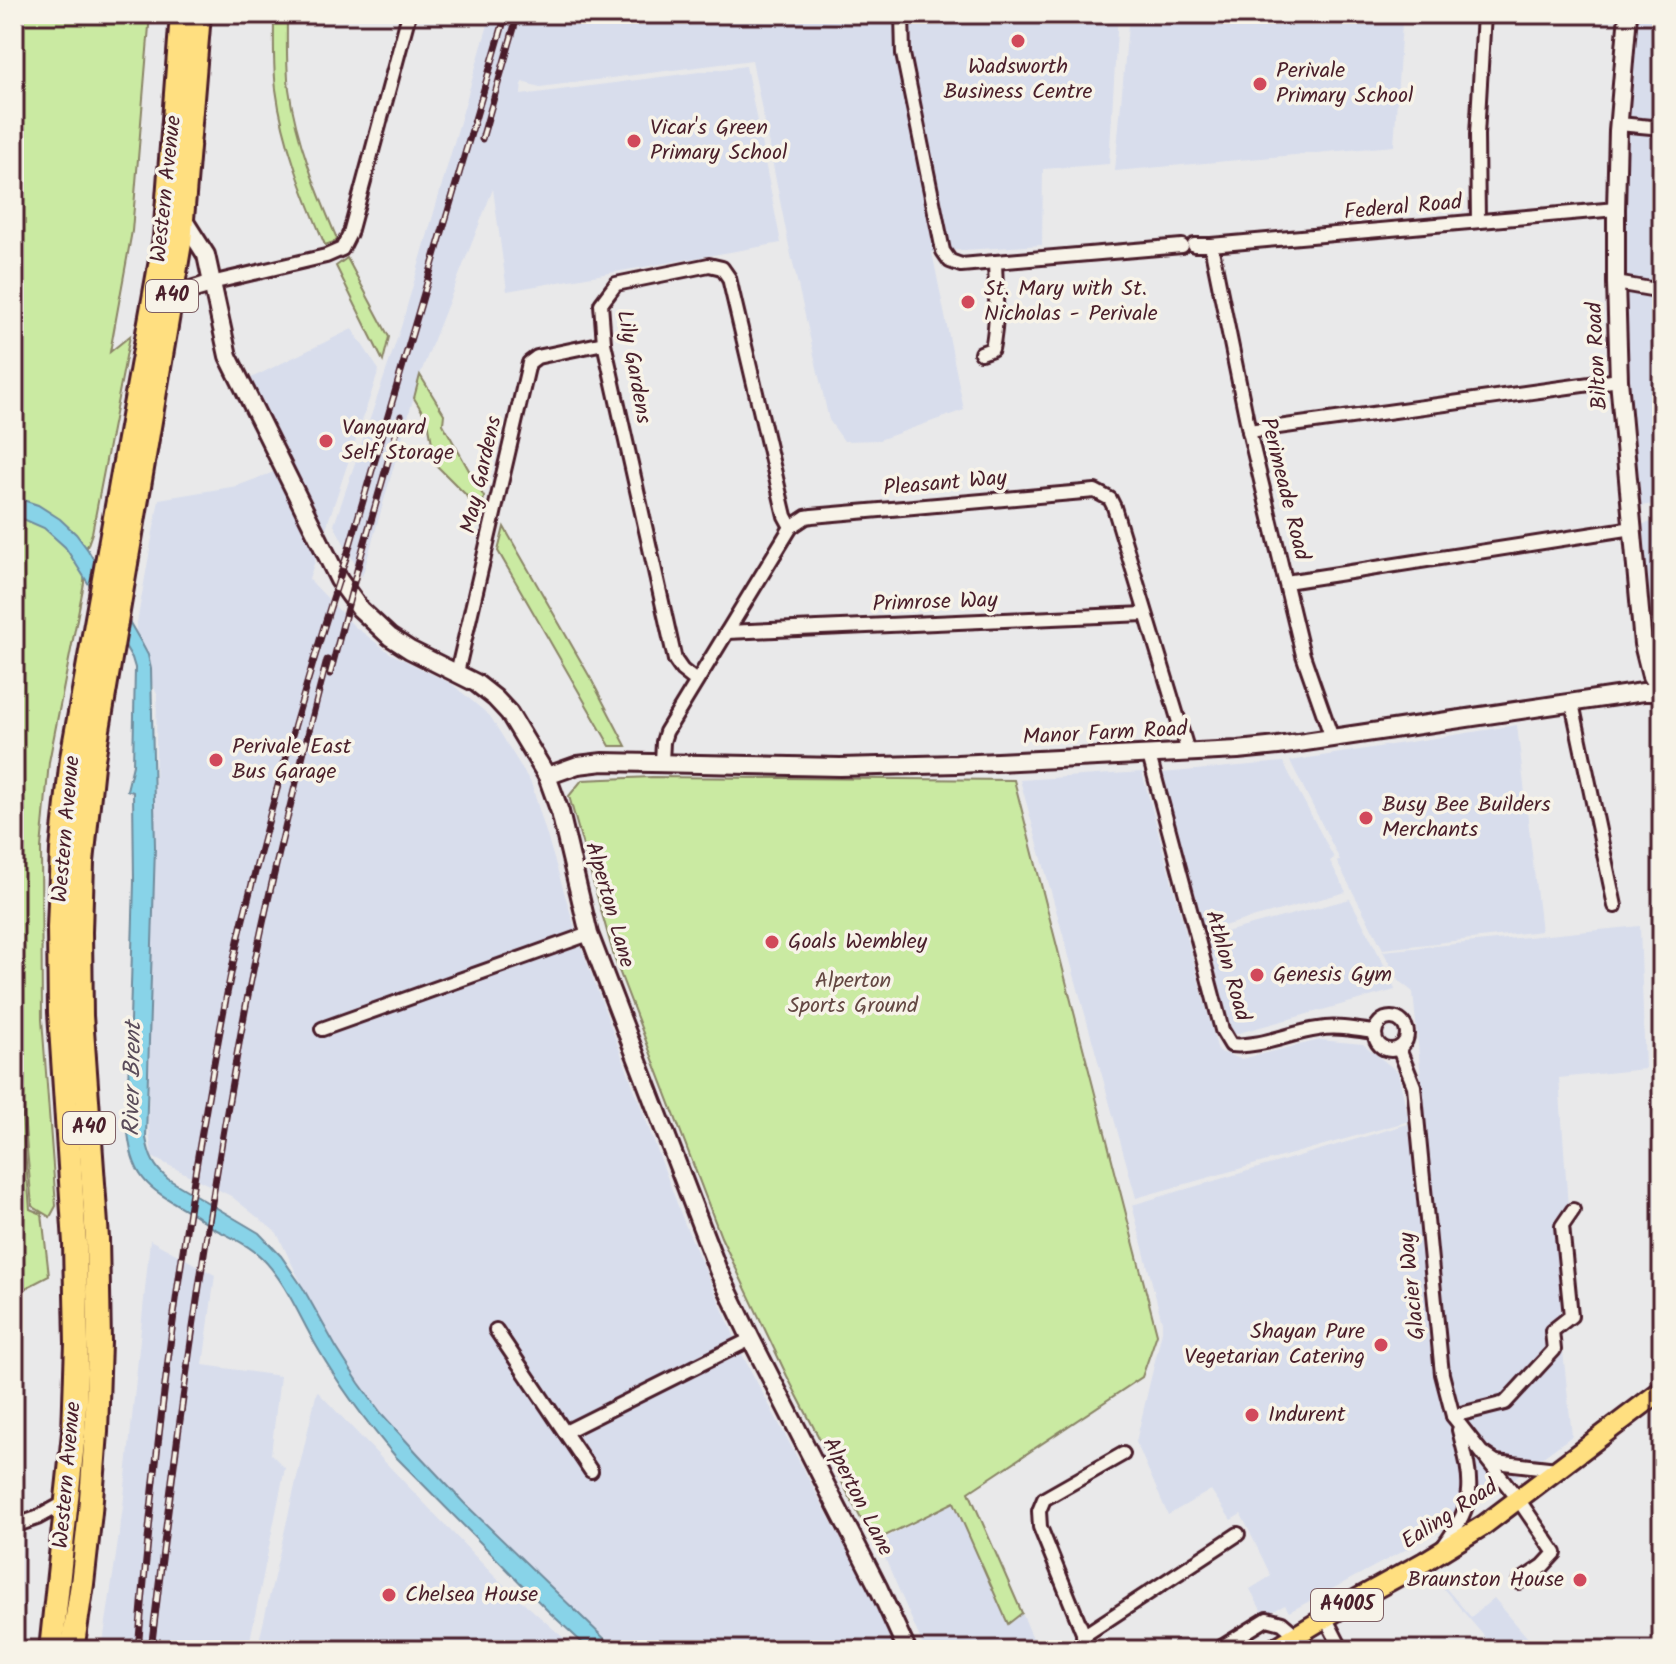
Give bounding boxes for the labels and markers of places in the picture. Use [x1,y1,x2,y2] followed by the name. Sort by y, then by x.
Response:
[1009,32,1027,50] marker: Wadsworth Business Centre
[944,50,1093,110] place label: Wadsworth Business Centre
[1276,54,1414,114] place label: Perivale Primary School
[1251,75,1269,93] marker: Perivale Primary School
[650,111,788,171] place label: Vicar's Green Primary School
[625,132,643,150] marker: Vicar's Green Primary School
[984,272,1158,332] place label: St. Mary with St. Nicholas - Perivale
[959,293,977,311] marker: St. Mary with St. Nicholas - Perivale
[342,411,454,471] place label: Vanguard Self Storage
[317,432,335,450] marker: Vanguard Self Storage
[232,730,352,790] place label: Perivale East Bus Garage
[207,751,225,769] marker: Perivale East Bus Garage
[1382,788,1551,848] place label: Busy Bee Builders Merchants
[1357,809,1375,827] marker: Busy Bee Builders Merchants
[788,925,928,960] place label: Goals Wembley
[763,933,781,951] marker: Goals Wembley
[1273,958,1392,993] place label: Genesis Gym
[1248,966,1266,984] marker: Genesis Gym
[1184,1315,1365,1375] place label: Shayan Pure Vegetarian Catering
[1372,1336,1390,1354] marker: Shayan Pure Vegetarian Catering
[1268,1398,1346,1433] place label: Indurent
[1243,1406,1261,1424] marker: Indurent
[1407,1563,1564,1598] place label: Braunston House
[1571,1571,1589,1589] marker: Braunston House
[405,1578,538,1613] place label: Chelsea House
[380,1586,398,1604] marker: Chelsea House

